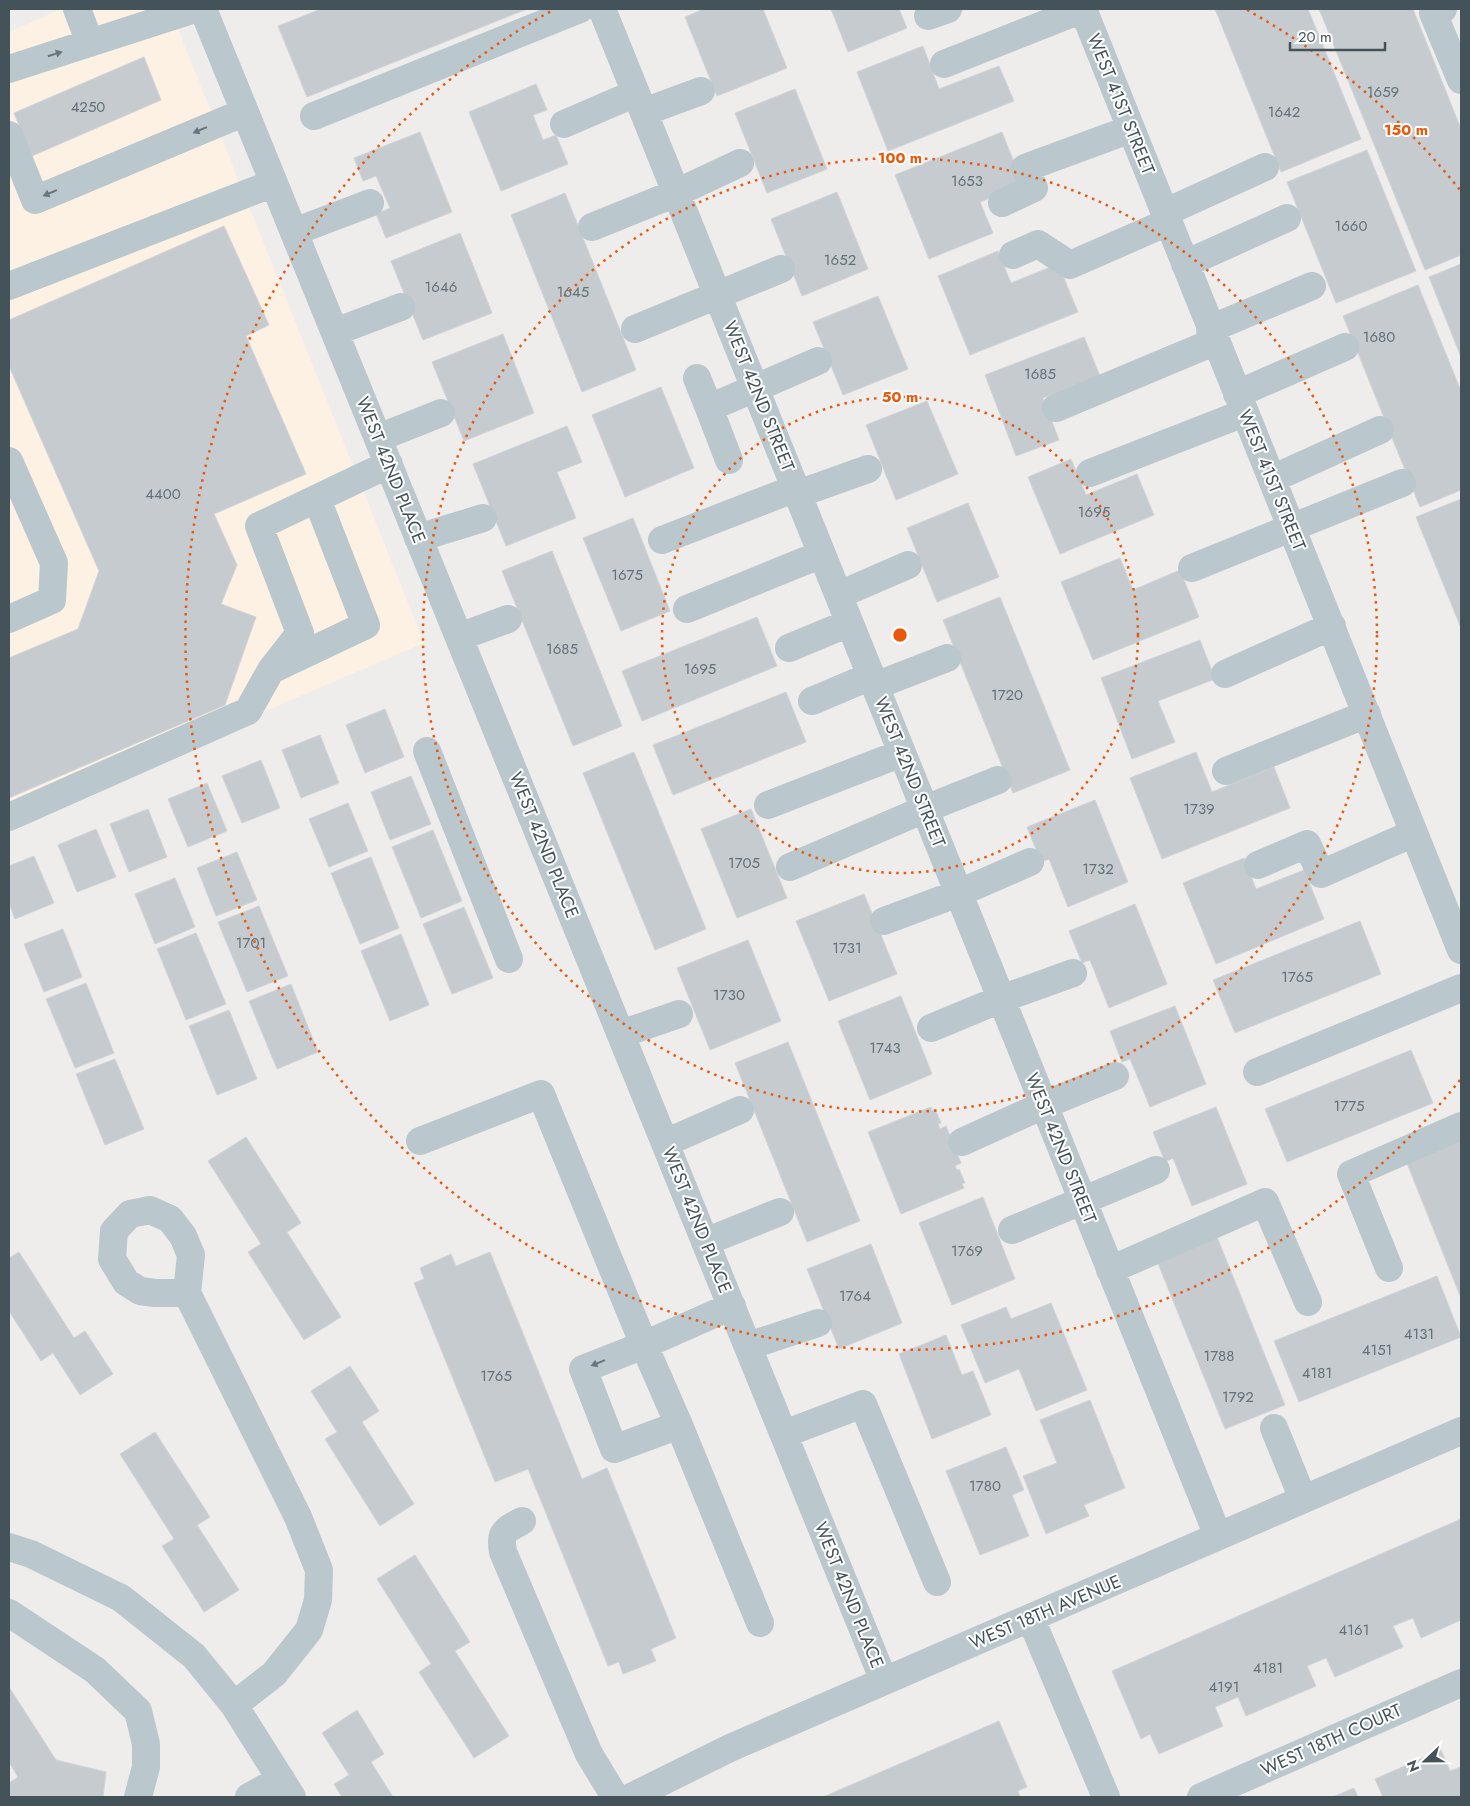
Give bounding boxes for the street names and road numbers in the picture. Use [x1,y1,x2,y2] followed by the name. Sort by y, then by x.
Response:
[1081,30,1161,179] street label: WEST 41ST STREET
[717,317,801,476] street label: WEST 42ND STREET
[350,393,432,547] street label: WEST 42ND PLACE
[1232,406,1312,555] street label: WEST 41ST STREET
[868,693,952,852] street label: WEST 42ND STREET
[503,768,585,922] street label: WEST 42ND PLACE
[1019,1069,1103,1228] street label: WEST 42ND STREET
[656,1143,738,1297] street label: WEST 42ND PLACE
[808,1518,890,1672] street label: WEST 42ND PLACE
[965,1568,1125,1656] street label: WEST 18TH AVENUE
[1256,1697,1406,1783] street label: WEST 18TH COURT

